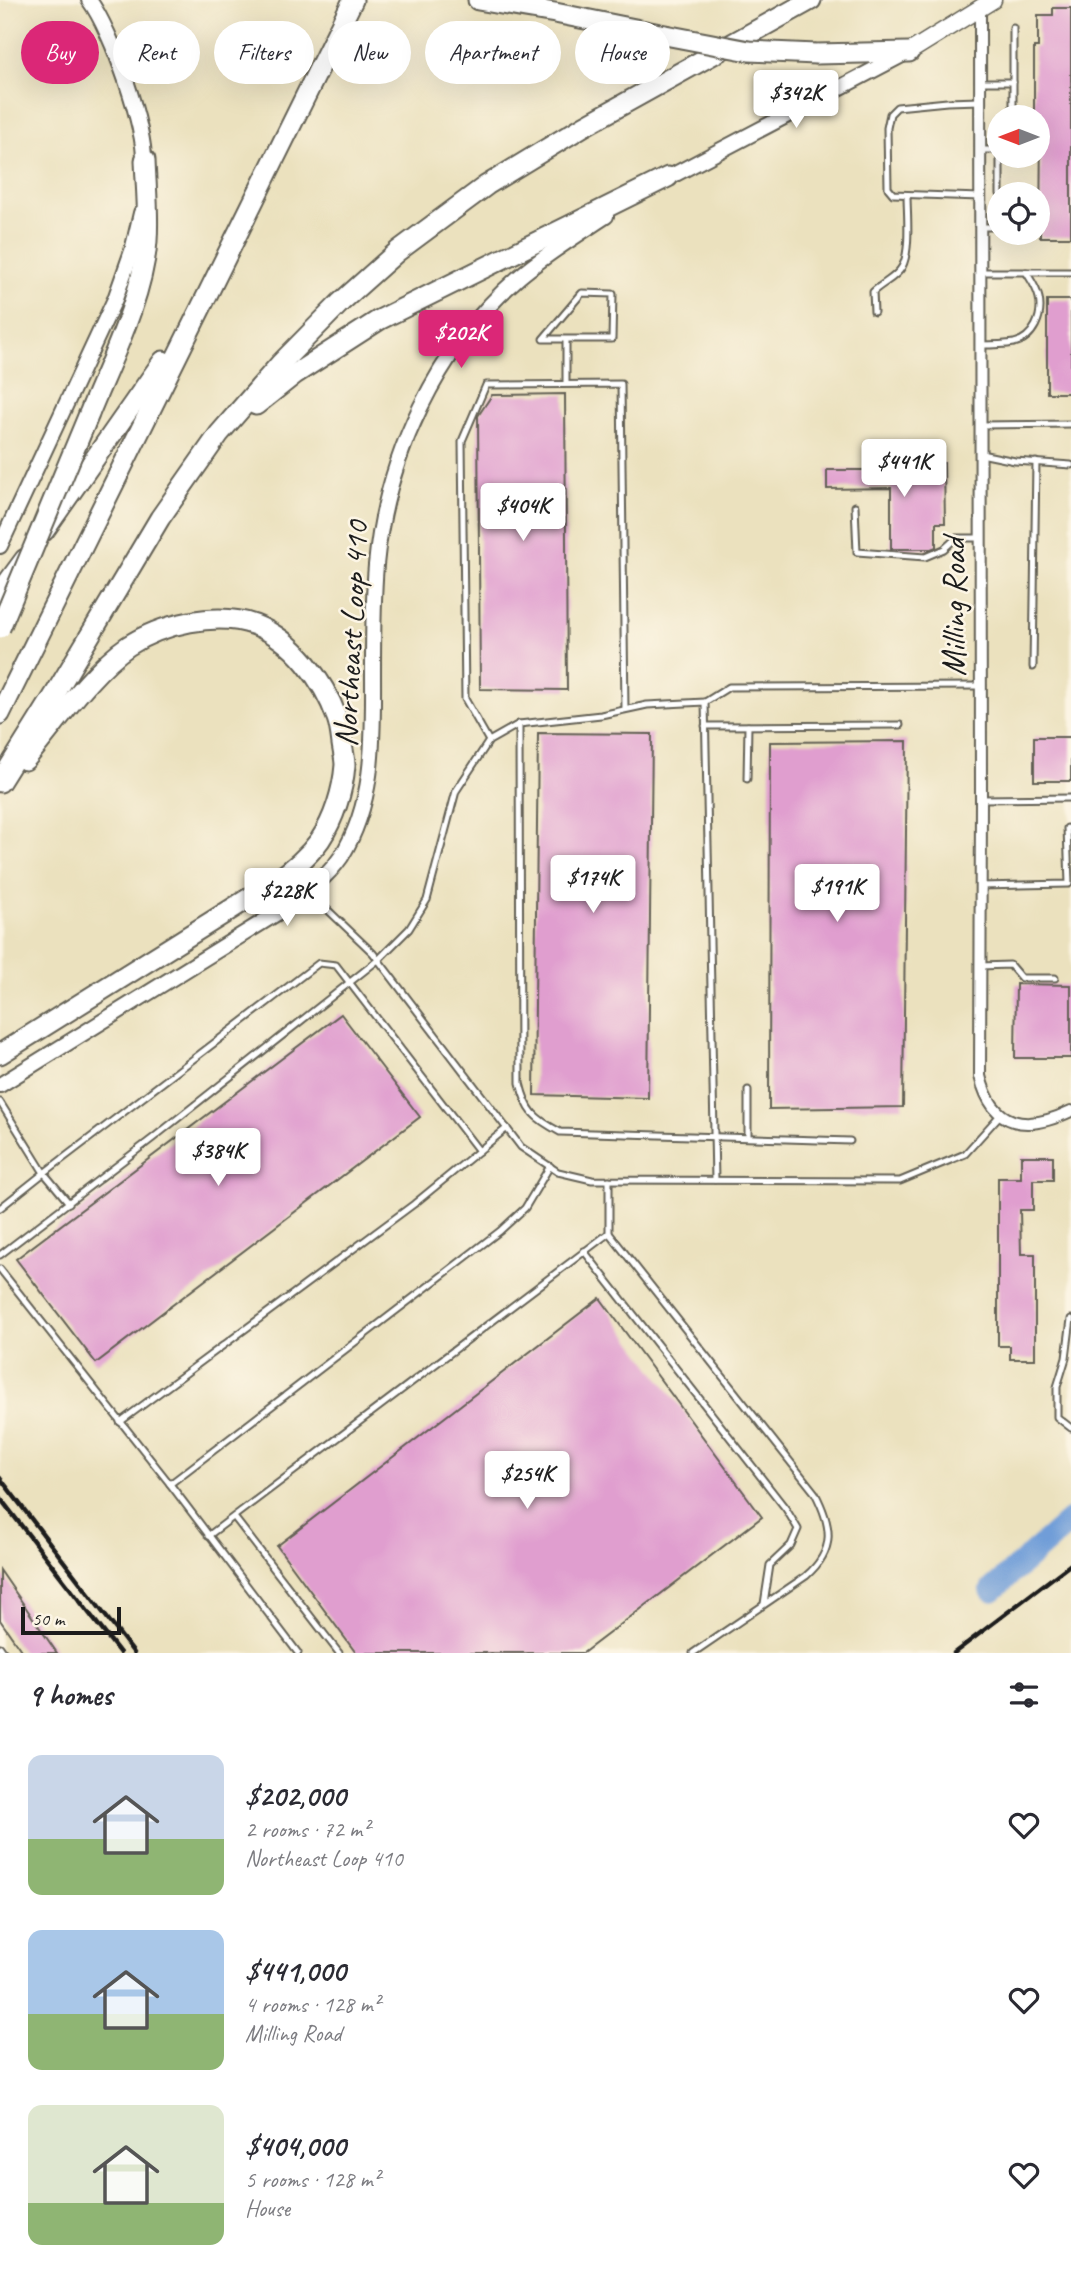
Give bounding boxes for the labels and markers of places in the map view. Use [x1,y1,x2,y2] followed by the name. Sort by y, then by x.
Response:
[747,71,845,130] pin: $342K
[412,310,510,370] pin: $202K
[855,440,953,499] pin: $441K
[474,484,572,543] pin: $404K
[544,856,642,915] pin: $174K
[788,864,886,924] pin: $191K
[238,869,336,928] pin: $228K
[169,1128,267,1188] pin: $384K
[478,1452,576,1511] pin: $254K

